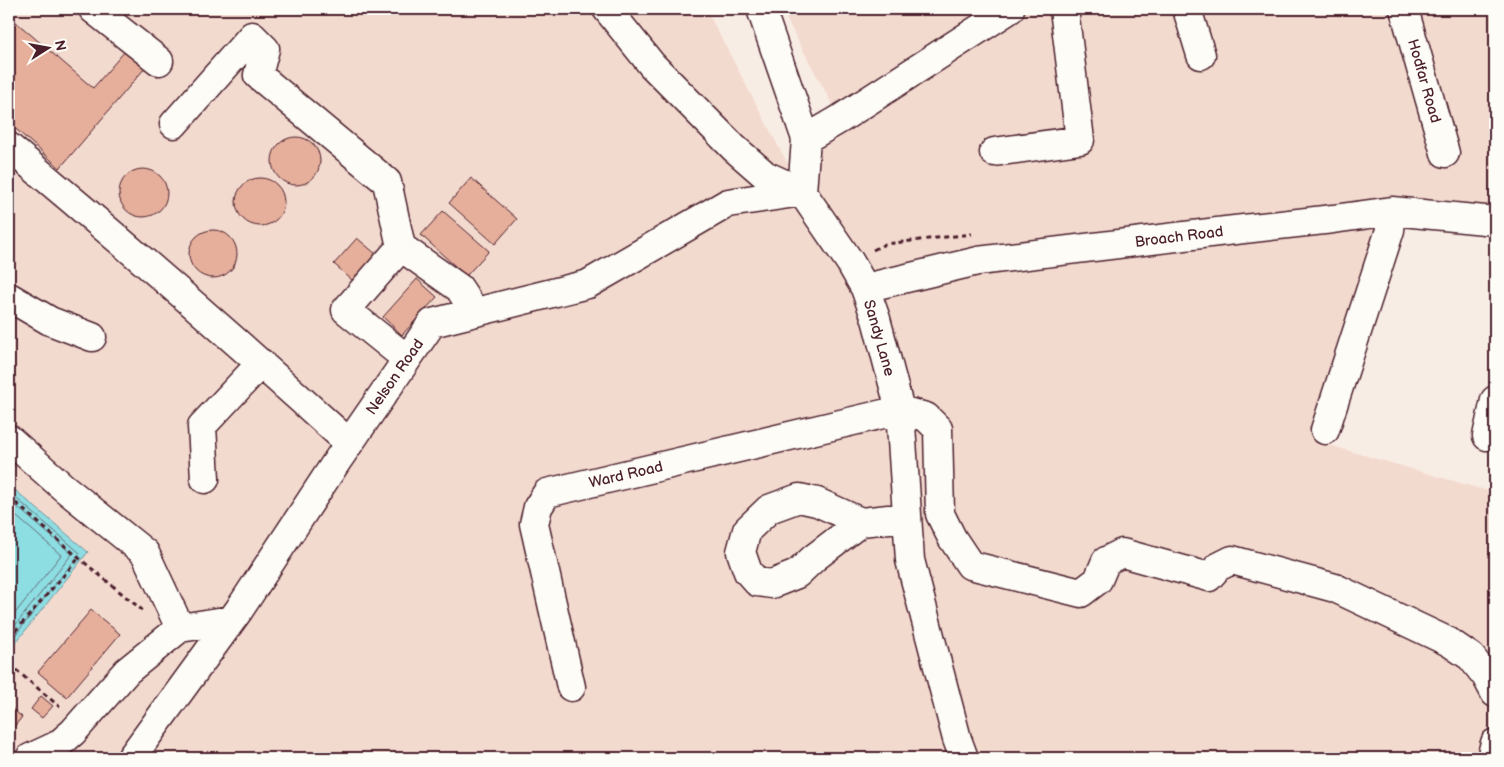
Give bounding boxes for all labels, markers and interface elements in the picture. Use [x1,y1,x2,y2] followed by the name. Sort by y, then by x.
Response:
[22,22,72,72] north arrow
[1403,37,1445,125] street label: Hodfar Road
[51,39,70,52] text: N
[1134,222,1224,252] street label: Broach Road
[859,298,899,378] street label: Sandy Lane
[362,335,428,419] street label: Nelson Road
[587,457,665,493] street label: Ward Road

